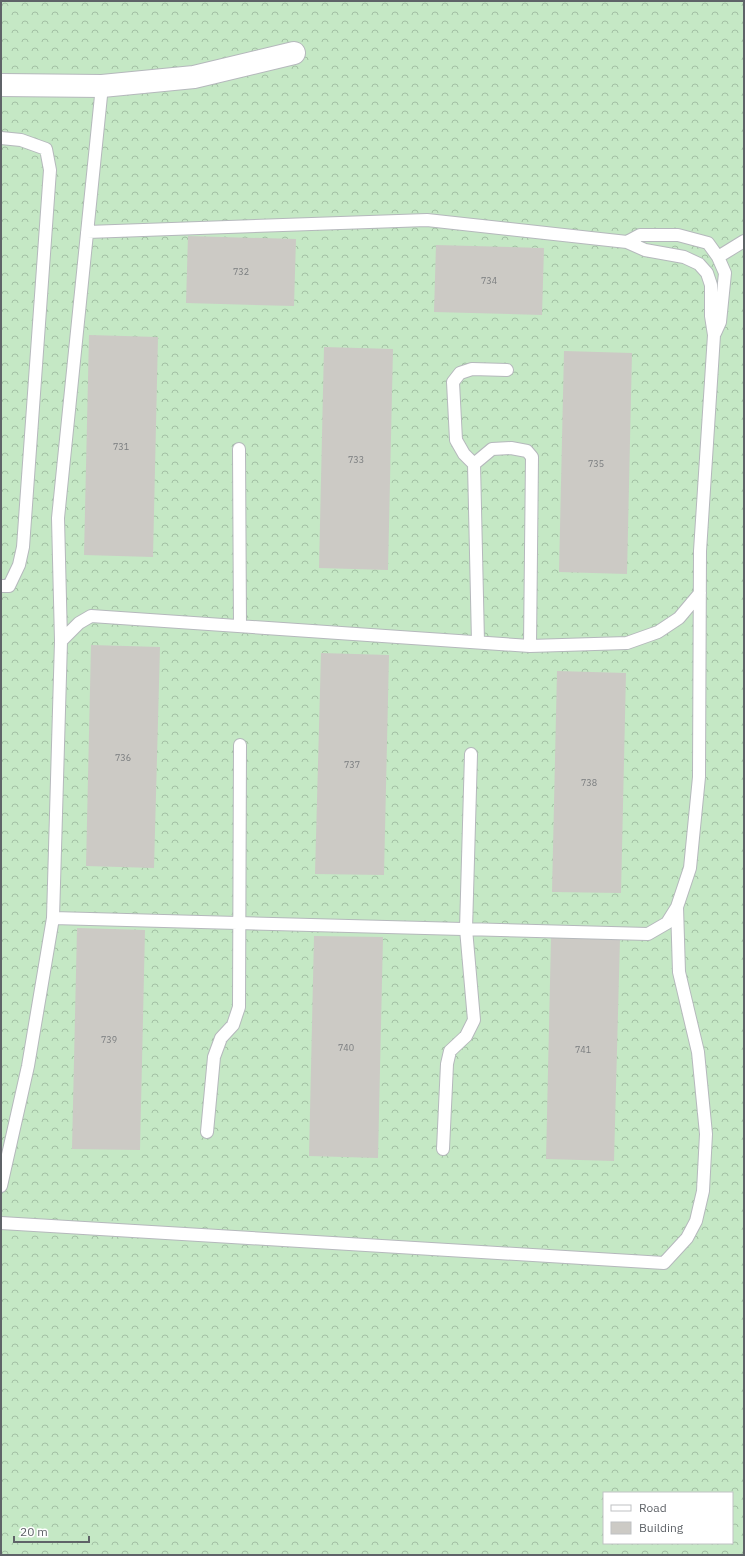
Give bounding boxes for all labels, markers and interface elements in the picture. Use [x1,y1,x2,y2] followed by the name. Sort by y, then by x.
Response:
[233,266,249,277] house number: 732
[481,275,497,286] house number: 734
[113,441,129,452] house number: 731
[348,454,364,465] house number: 733
[588,458,604,469] house number: 735
[115,752,131,763] house number: 736
[344,759,360,770] house number: 737
[581,777,597,788] house number: 738
[101,1034,117,1045] house number: 739
[338,1042,354,1053] house number: 740
[575,1044,591,1055] house number: 741
[603,1492,733,1544] legend
[639,1500,667,1515] text: Road
[14,1518,89,1544] scale bar
[639,1520,684,1535] text: Building
[20,1524,48,1539] text: 20 m

